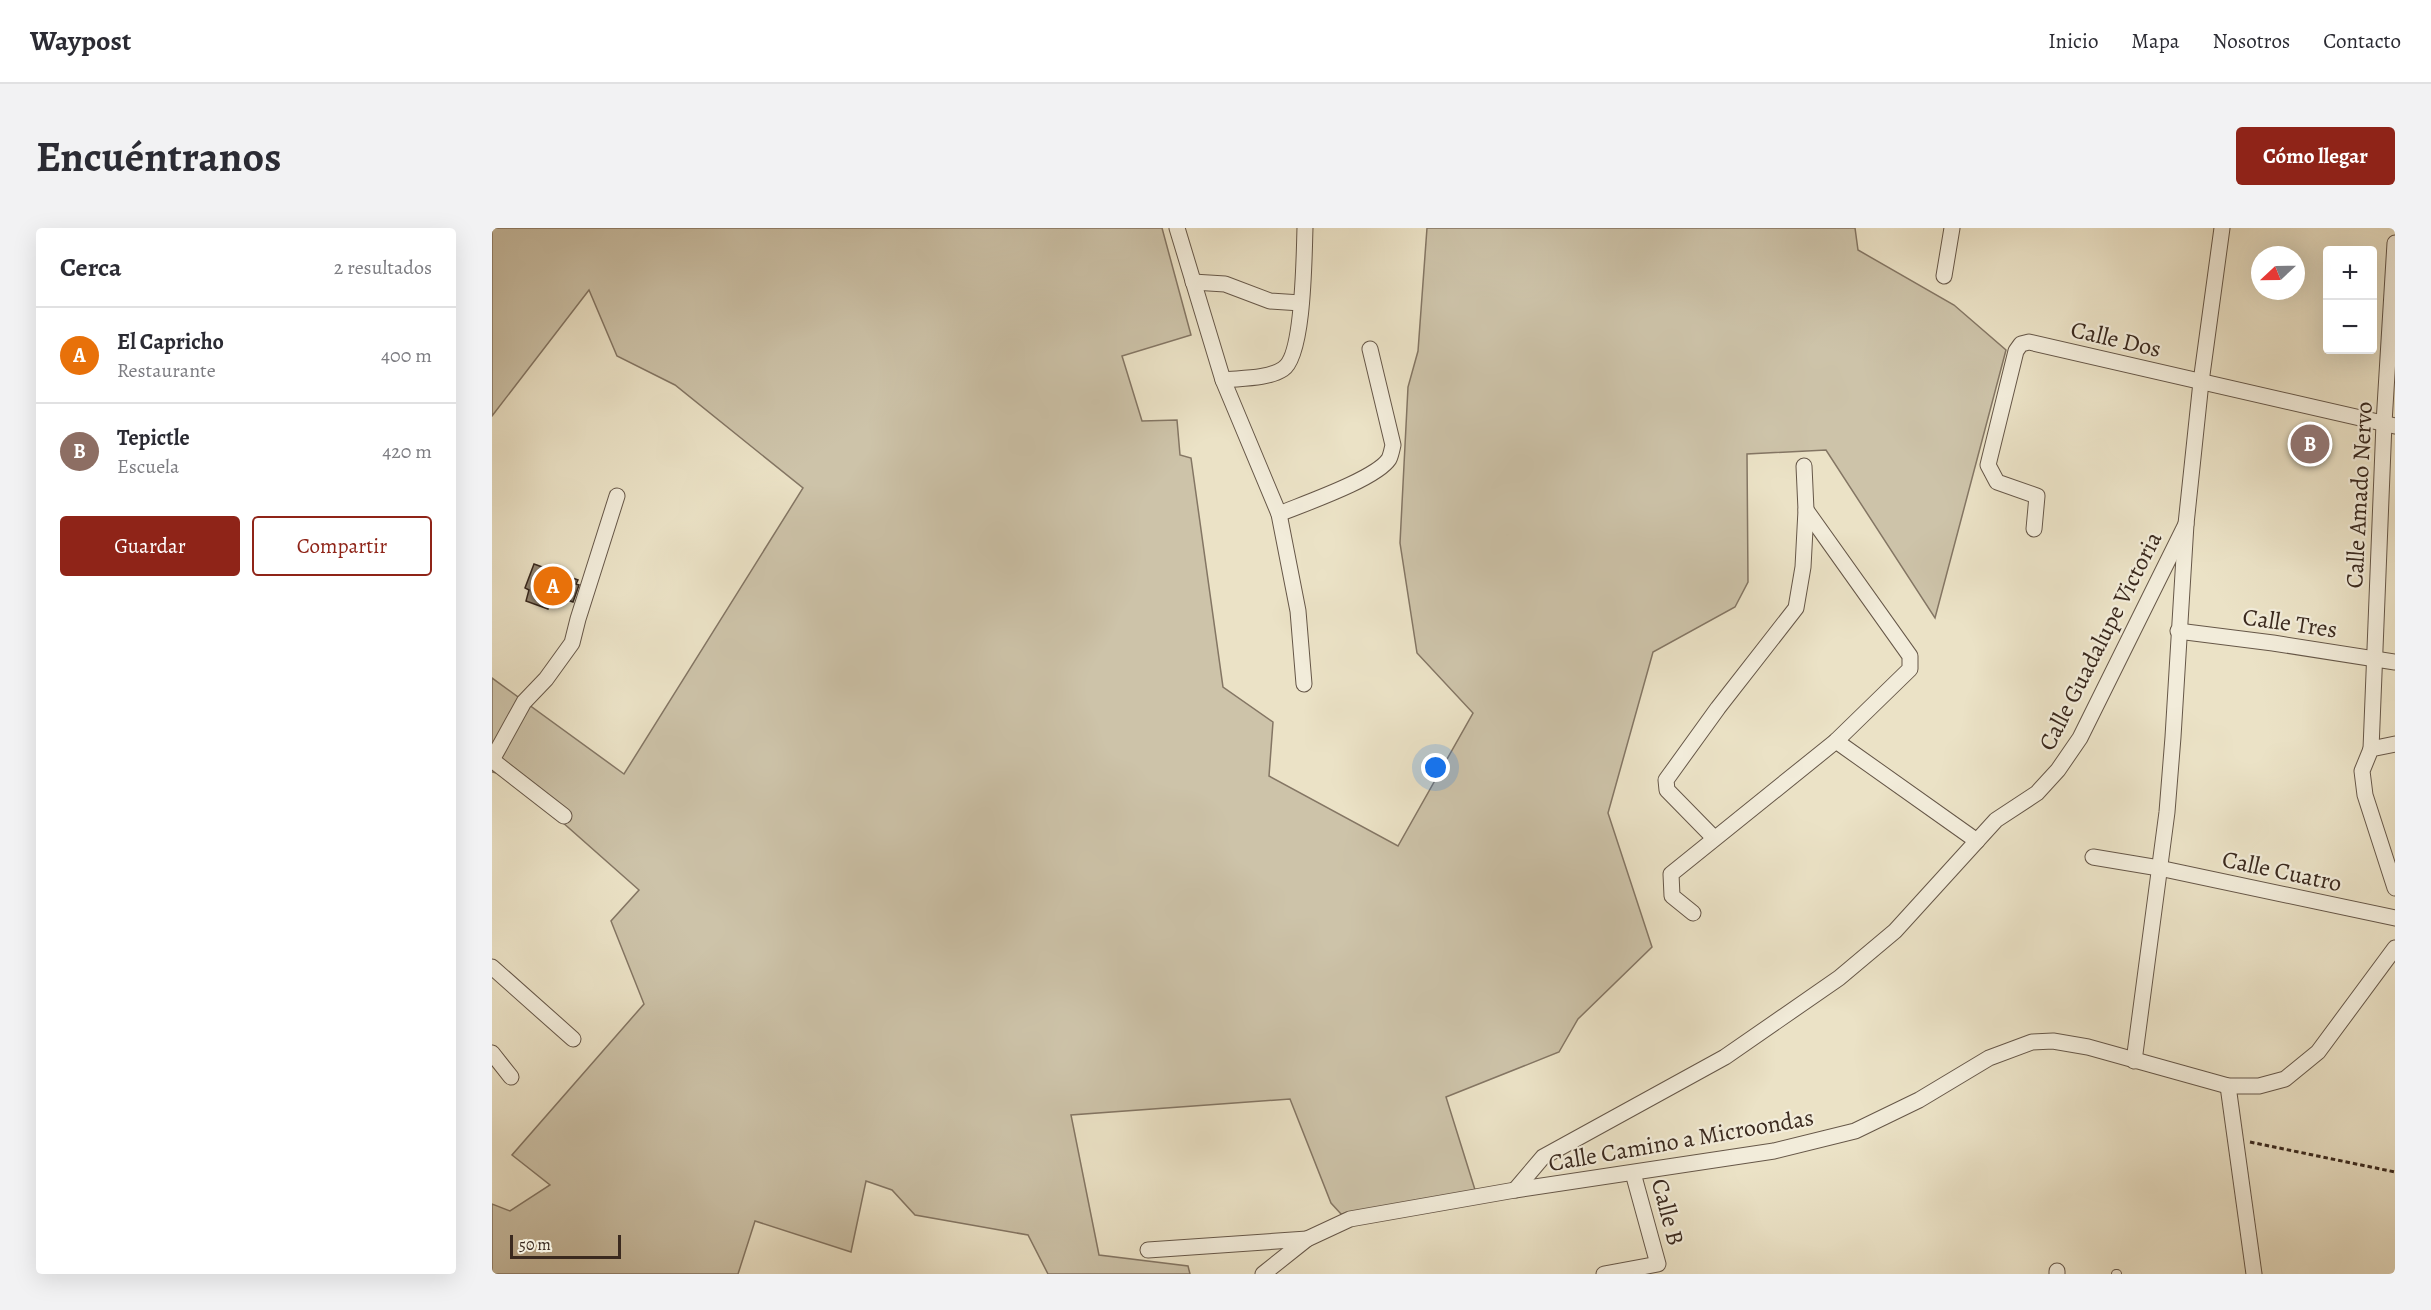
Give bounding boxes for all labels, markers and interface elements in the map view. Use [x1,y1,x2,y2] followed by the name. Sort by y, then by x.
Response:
[30,22,131,60] text: Waypost
[2048,27,2098,55] text: Inicio
[2131,27,2180,55] text: Mapa
[2213,27,2290,55] text: Nosotros
[2323,27,2401,55] text: Contacto
[2236,127,2395,185] button: Cómo llegar
[36,128,281,185] text: Encuéntranos
[2251,246,2305,300] north arrow
[2323,246,2377,354] map controls
[2323,246,2377,300] button: +
[60,250,122,285] text: Cerca
[334,254,432,281] text: 2 resultados
[2323,300,2377,354] button: −
[2068,313,2164,365] street label: Calle Dos
[117,327,224,357] text: El Capricho
[73,342,86,369] text: A
[381,342,432,369] text: 400 m
[117,357,216,384] text: Restaurante
[2338,401,2380,589] street label: Calle Amado Nervo
[2290,422,2330,466] pin: B
[117,423,190,453] text: Tepictle
[73,438,86,465] text: B
[382,438,432,465] text: 420 m
[117,453,179,480] text: Escuela
[60,516,240,576] button: Guardar
[252,516,432,576] button: Compartir
[2031,525,2170,756] street label: Calle Guadalupe Victoria
[534,564,572,608] pin: A
[2241,601,2339,645] street label: Calle Tres
[1421,753,1450,782] your location
[2219,843,2345,899] street label: Calle Cuatro
[1546,1101,1816,1179] street label: Calle Camino a Microondas
[1644,1175,1692,1249] street label: Calle B
[510,1232,621,1260] scale bar
[519,1234,551,1256] text: 50 m

